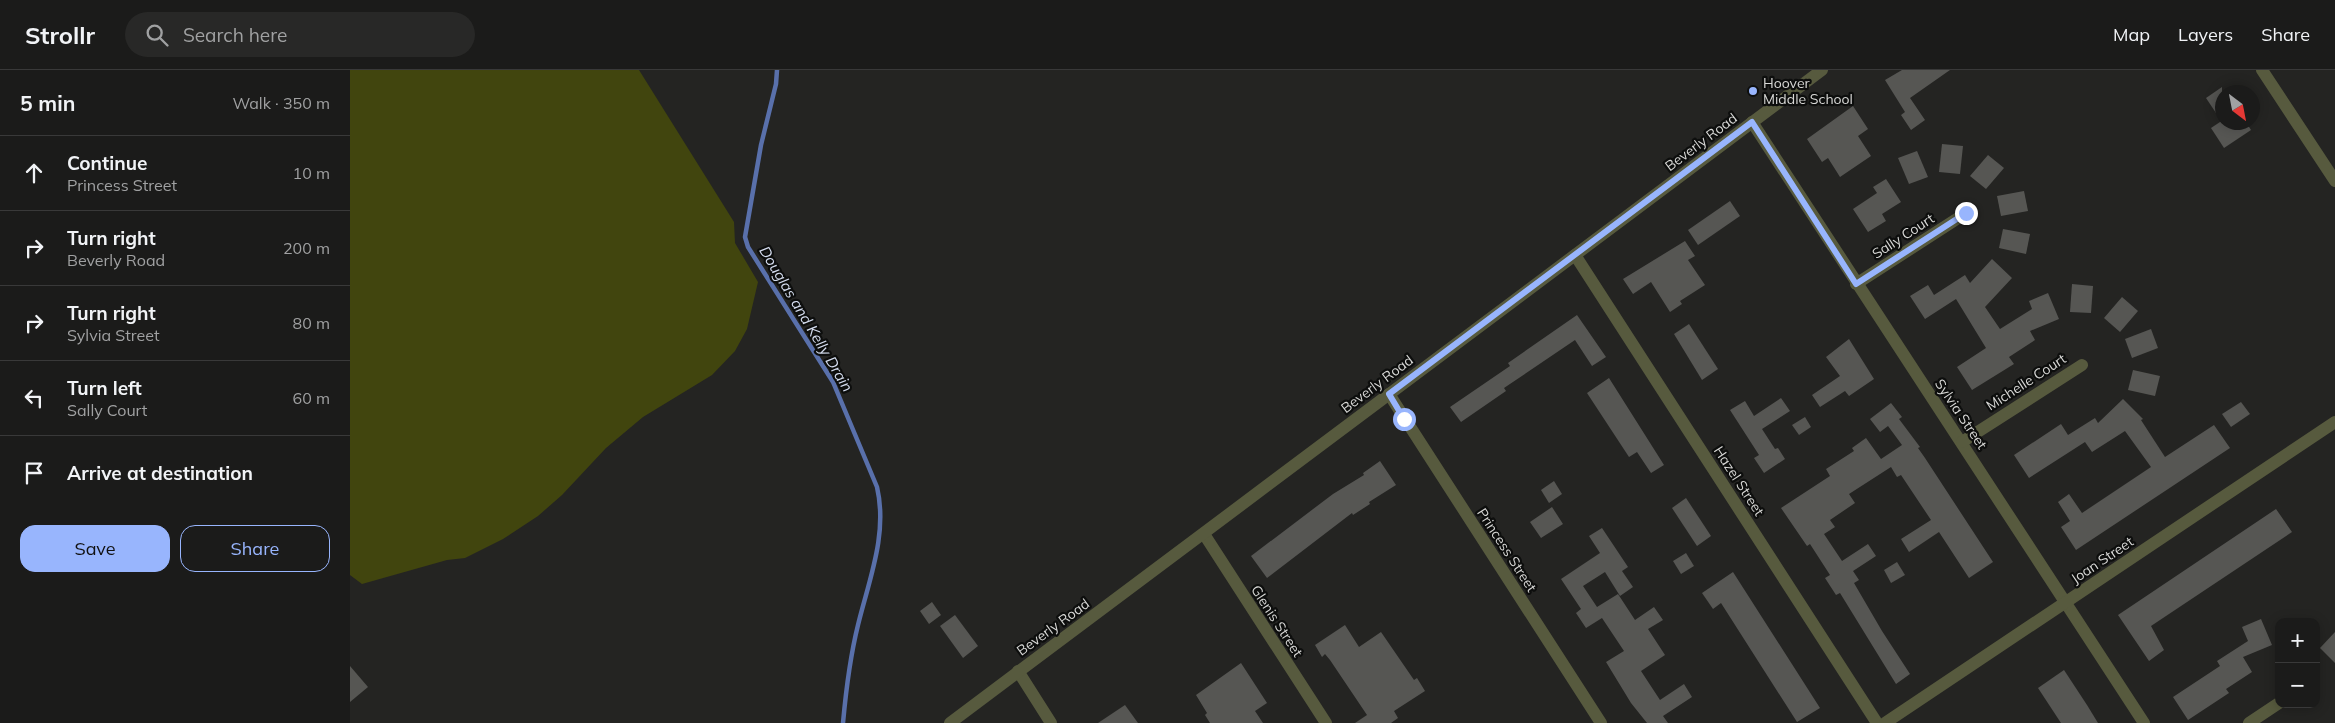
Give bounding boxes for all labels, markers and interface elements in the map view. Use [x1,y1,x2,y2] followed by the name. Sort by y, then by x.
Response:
[125,12,475,57] search box
[25,20,95,50] text: Strollr
[143,21,171,49] icon: search
[183,23,287,47] text: Search here
[2113,23,2150,46] text: Map
[2178,23,2233,46] text: Layers
[2261,23,2310,46] text: Share
[1763,74,1853,108] place label: Hoover Middle School
[1747,85,1759,97] marker: Hoover Middle School
[2215,85,2260,130] north arrow
[20,90,75,116] text: 5 min
[232,93,330,113] text: Walk · 350 m
[1661,109,1741,175] street label: Beverly Road
[67,151,147,175] text: Continue
[20,159,48,187] icon: ahead
[293,163,330,183] text: 10 m
[67,175,177,195] text: Princess Street
[1955,202,1978,225] route end
[1869,209,1937,263] street label: Sally Court
[67,226,156,250] text: Turn right
[20,234,48,262] icon: right
[283,238,330,258] text: 200 m
[755,242,858,395] water label: Douglas and Kelly Drain
[67,250,165,270] text: Beverly Road
[67,301,156,325] text: Turn right
[20,309,48,337] icon: right
[293,313,330,333] text: 80 m
[67,325,160,345] text: Sylvia Street
[1983,349,2069,414] street label: Michelle Court
[1337,351,1417,417] street label: Beverly Road
[1931,375,1991,453] street label: Sylvia Street
[67,376,142,400] text: Turn left
[20,384,48,412] icon: left
[293,388,330,408] text: 60 m
[67,400,147,420] text: Sally Court
[1393,408,1416,431] route start
[1710,443,1768,519] street label: Hazel Street
[20,459,48,487] icon: arrive
[67,461,253,485] text: Arrive at destination
[1473,505,1541,595] street label: Princess Street
[20,525,170,572] button: Save
[180,525,330,572] button: Share
[2067,532,2137,587] street label: Joan Street
[1247,582,1307,660] street label: Glenis Street
[1013,594,1093,660] street label: Beverly Road
[2275,618,2320,708] map controls
[2275,618,2320,663] button: +
[2275,663,2320,708] button: −

